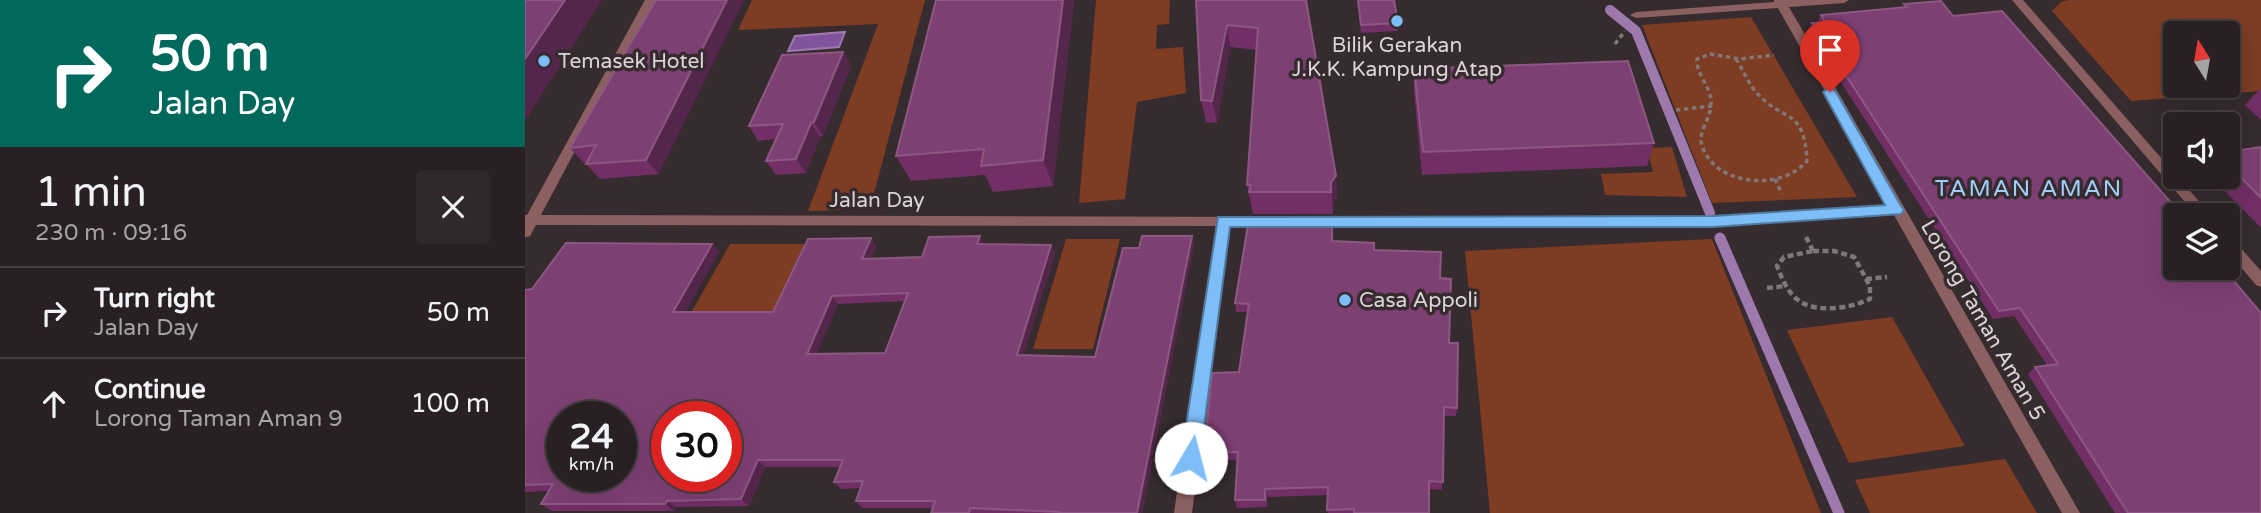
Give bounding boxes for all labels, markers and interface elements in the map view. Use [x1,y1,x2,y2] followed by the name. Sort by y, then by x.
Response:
[1389,13,1405,29] marker: Bilik Gerakan J.K.K. Kampung Atap
[1800,20,1860,92] pin
[2163,21,2240,98] north arrow
[2163,21,2240,280] map controls
[150,25,269,84] text: 50 m
[35,28,126,119] icon: right
[1811,31,1849,69] icon: arrive
[1292,33,1502,82] place label: Bilik Gerakan J.K.K. Kampung Atap
[558,49,705,74] place label: Temasek Hotel
[536,53,552,69] marker: Temasek Hotel
[150,85,295,123] text: Jalan Day
[2163,112,2240,189] button: sound
[35,167,147,218] text: 1 min
[416,170,490,244] button: close
[1935,175,2123,203] district label: TAMAN AMAN
[829,188,925,213] street label: Jalan Day
[2163,203,2240,280] button: layers
[1915,216,2050,425] street label: Lorong Taman Aman 5
[35,219,187,247] text: 230 m · 09:16
[94,283,215,314] text: Turn right
[1359,288,1478,313] place label: Casa Appoli
[1337,292,1353,308] marker: Casa Appoli
[35,294,73,332] icon: right
[427,297,490,328] text: 50 m
[94,314,198,342] text: Jalan Day
[94,374,206,405] text: Continue
[35,385,73,423] icon: ahead
[410,388,490,419] text: 100 m
[651,401,742,492] speed limit sign: 30
[94,405,343,433] text: Lorong Taman Aman 9
[570,416,613,458] text: 24
[1154,421,1228,495] position arrow
[569,453,614,475] text: km/h

